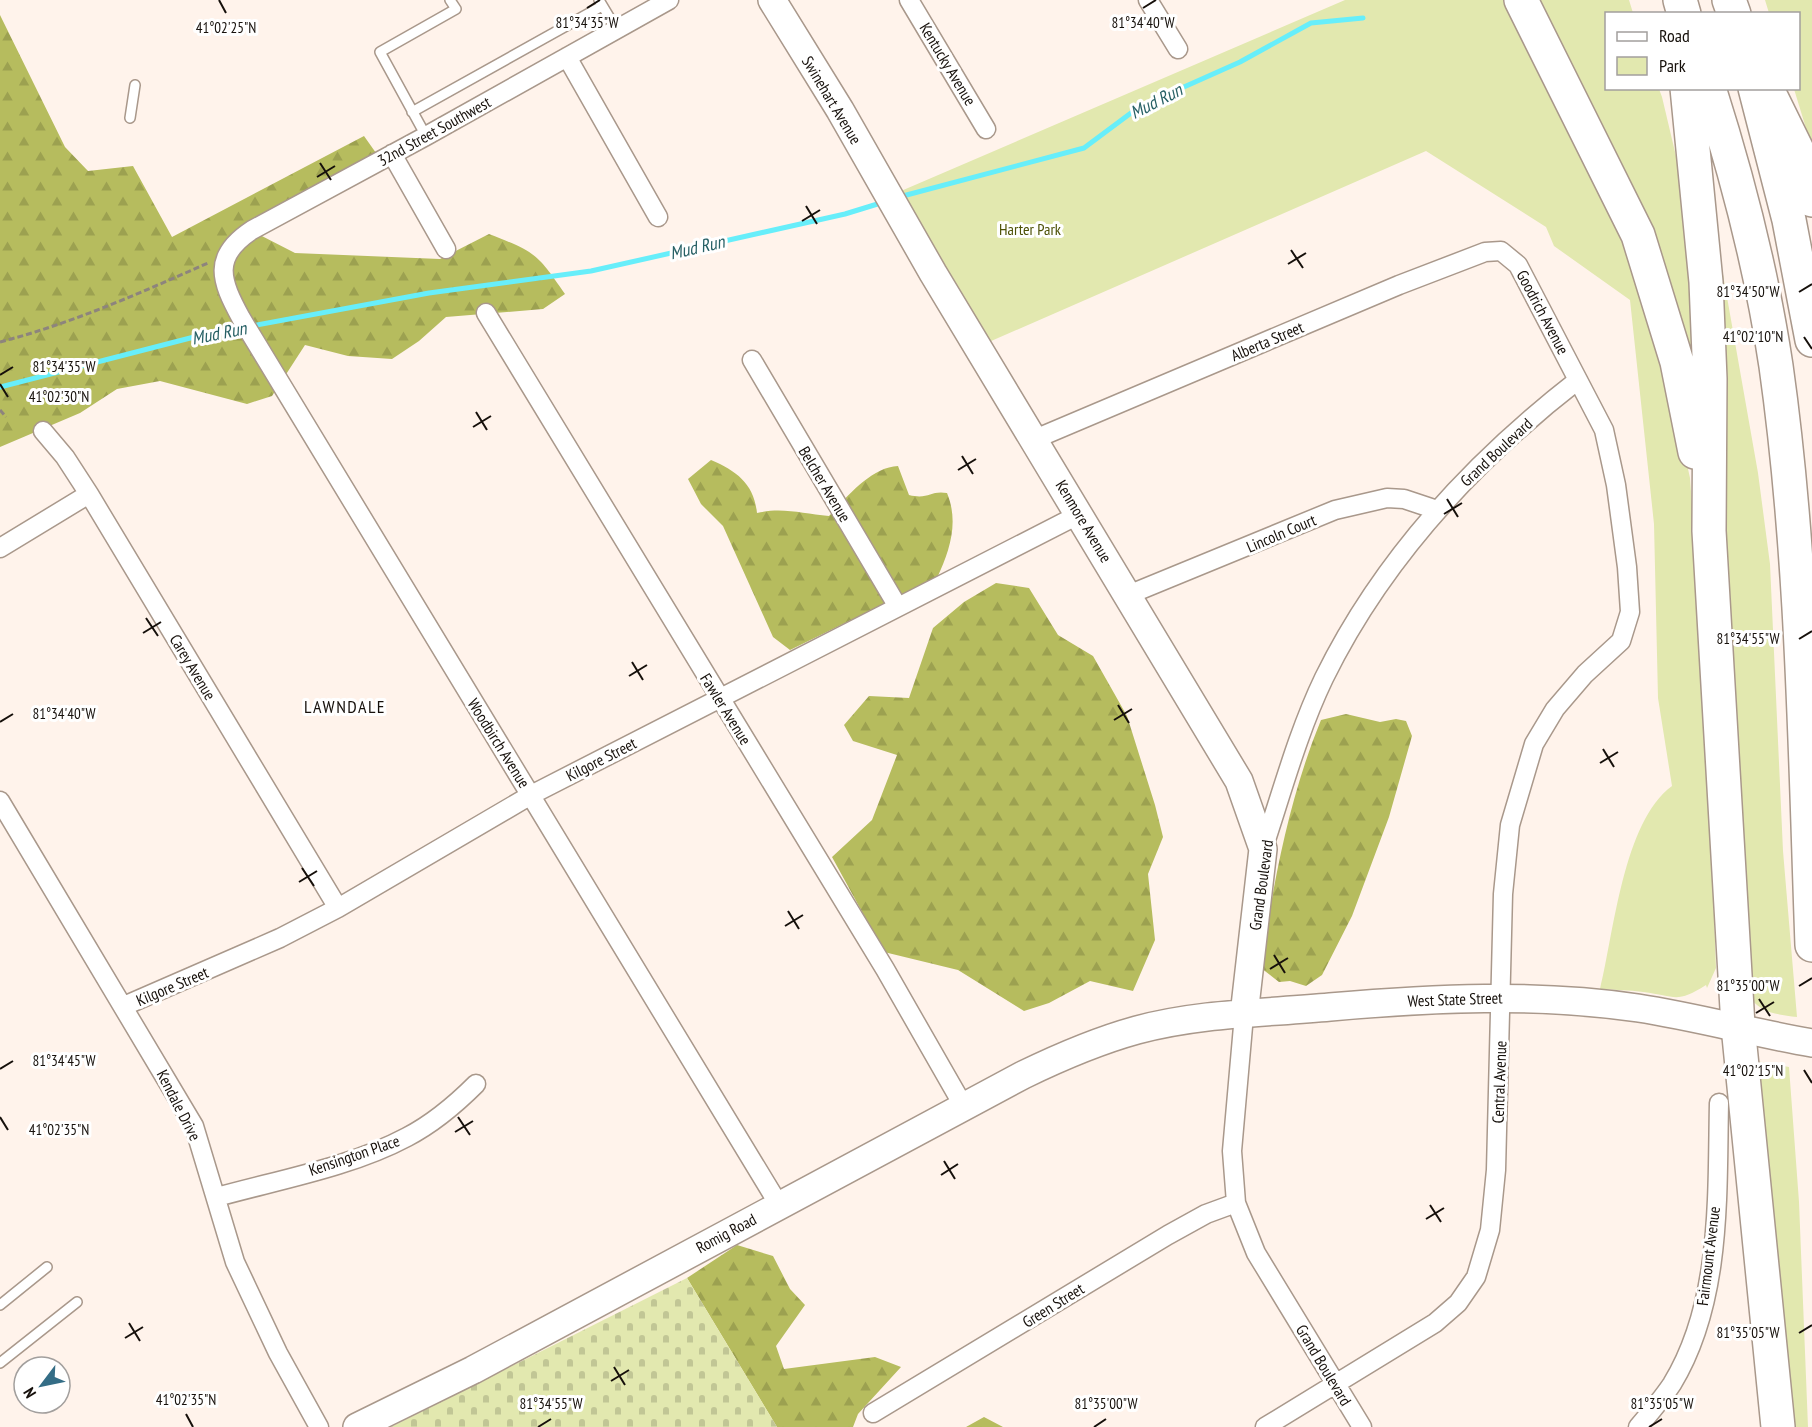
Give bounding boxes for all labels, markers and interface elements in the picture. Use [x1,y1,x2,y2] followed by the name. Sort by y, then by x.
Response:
[1605,12,1800,90] legend
[555,13,619,32] text: 81°34'35"W
[1111,13,1175,32] text: 81°34'40"W
[196,18,256,37] text: 41°02'25"N
[915,19,981,109] street label: Kentucky Avenue
[1659,24,1690,47] text: Road
[798,52,866,148] street label: Swinehart Avenue
[1659,54,1686,77] text: Park
[1126,78,1187,124] water label: Mud Run
[374,91,495,170] street label: 32nd Street Southwest
[999,219,1062,239] park label: Harter Park
[667,229,728,264] water label: Mud Run
[1512,266,1574,358] street label: Goodrich Avenue
[1716,282,1780,301] text: 81°34'50"W
[190,316,249,350] water label: Mud Run
[1228,317,1307,365] street label: Alberta Street
[1723,327,1783,346] text: 41°02'10"N
[32,357,96,376] text: 81°34'35"W
[29,387,89,406] text: 41°02'30"N
[1456,413,1536,490] street label: Grand Boulevard
[795,442,855,526] street label: Belcher Avenue
[1052,476,1116,566] street label: Kenmore Avenue
[1243,509,1319,557] street label: Lincoln Court
[1716,629,1780,648] text: 81°34'55"W
[166,630,220,704] street label: Carey Avenue
[696,670,756,748] street label: Fawler Avenue
[464,694,534,792] street label: Woodbirch Avenue
[304,695,386,718] district label: LAWNDALE
[32,704,96,723] text: 81°34'40"W
[562,732,640,785] street label: Kilgore Street
[1245,838,1277,932] street label: Grand Boulevard
[133,962,212,1010] street label: Kilgore Street
[1716,976,1780,995] text: 81°35'00"W
[1407,987,1503,1011] street label: West State Street
[1488,1040,1510,1124] street label: Central Avenue
[32,1051,96,1070] text: 81°34'45"W
[1723,1061,1783,1080] text: 41°02'15"N
[153,1066,205,1144] street label: Kendale Drive
[29,1120,89,1139] text: 41°02'35"N
[306,1130,402,1180] street label: Kensington Place
[1692,1205,1724,1307] street label: Fairmount Avenue
[692,1209,760,1257] street label: Romig Road
[1018,1278,1088,1332] street label: Green Street
[1292,1321,1356,1409] street label: Grand Boulevard
[1716,1323,1780,1342] text: 81°35'05"W
[12,1355,72,1415] north arrow
[19,1384,40,1402] text: N
[156,1390,216,1409] text: 41°02'35"N
[519,1394,583,1413] text: 81°34'55"W
[1074,1394,1138,1413] text: 81°35'00"W
[1630,1394,1694,1413] text: 81°35'05"W

